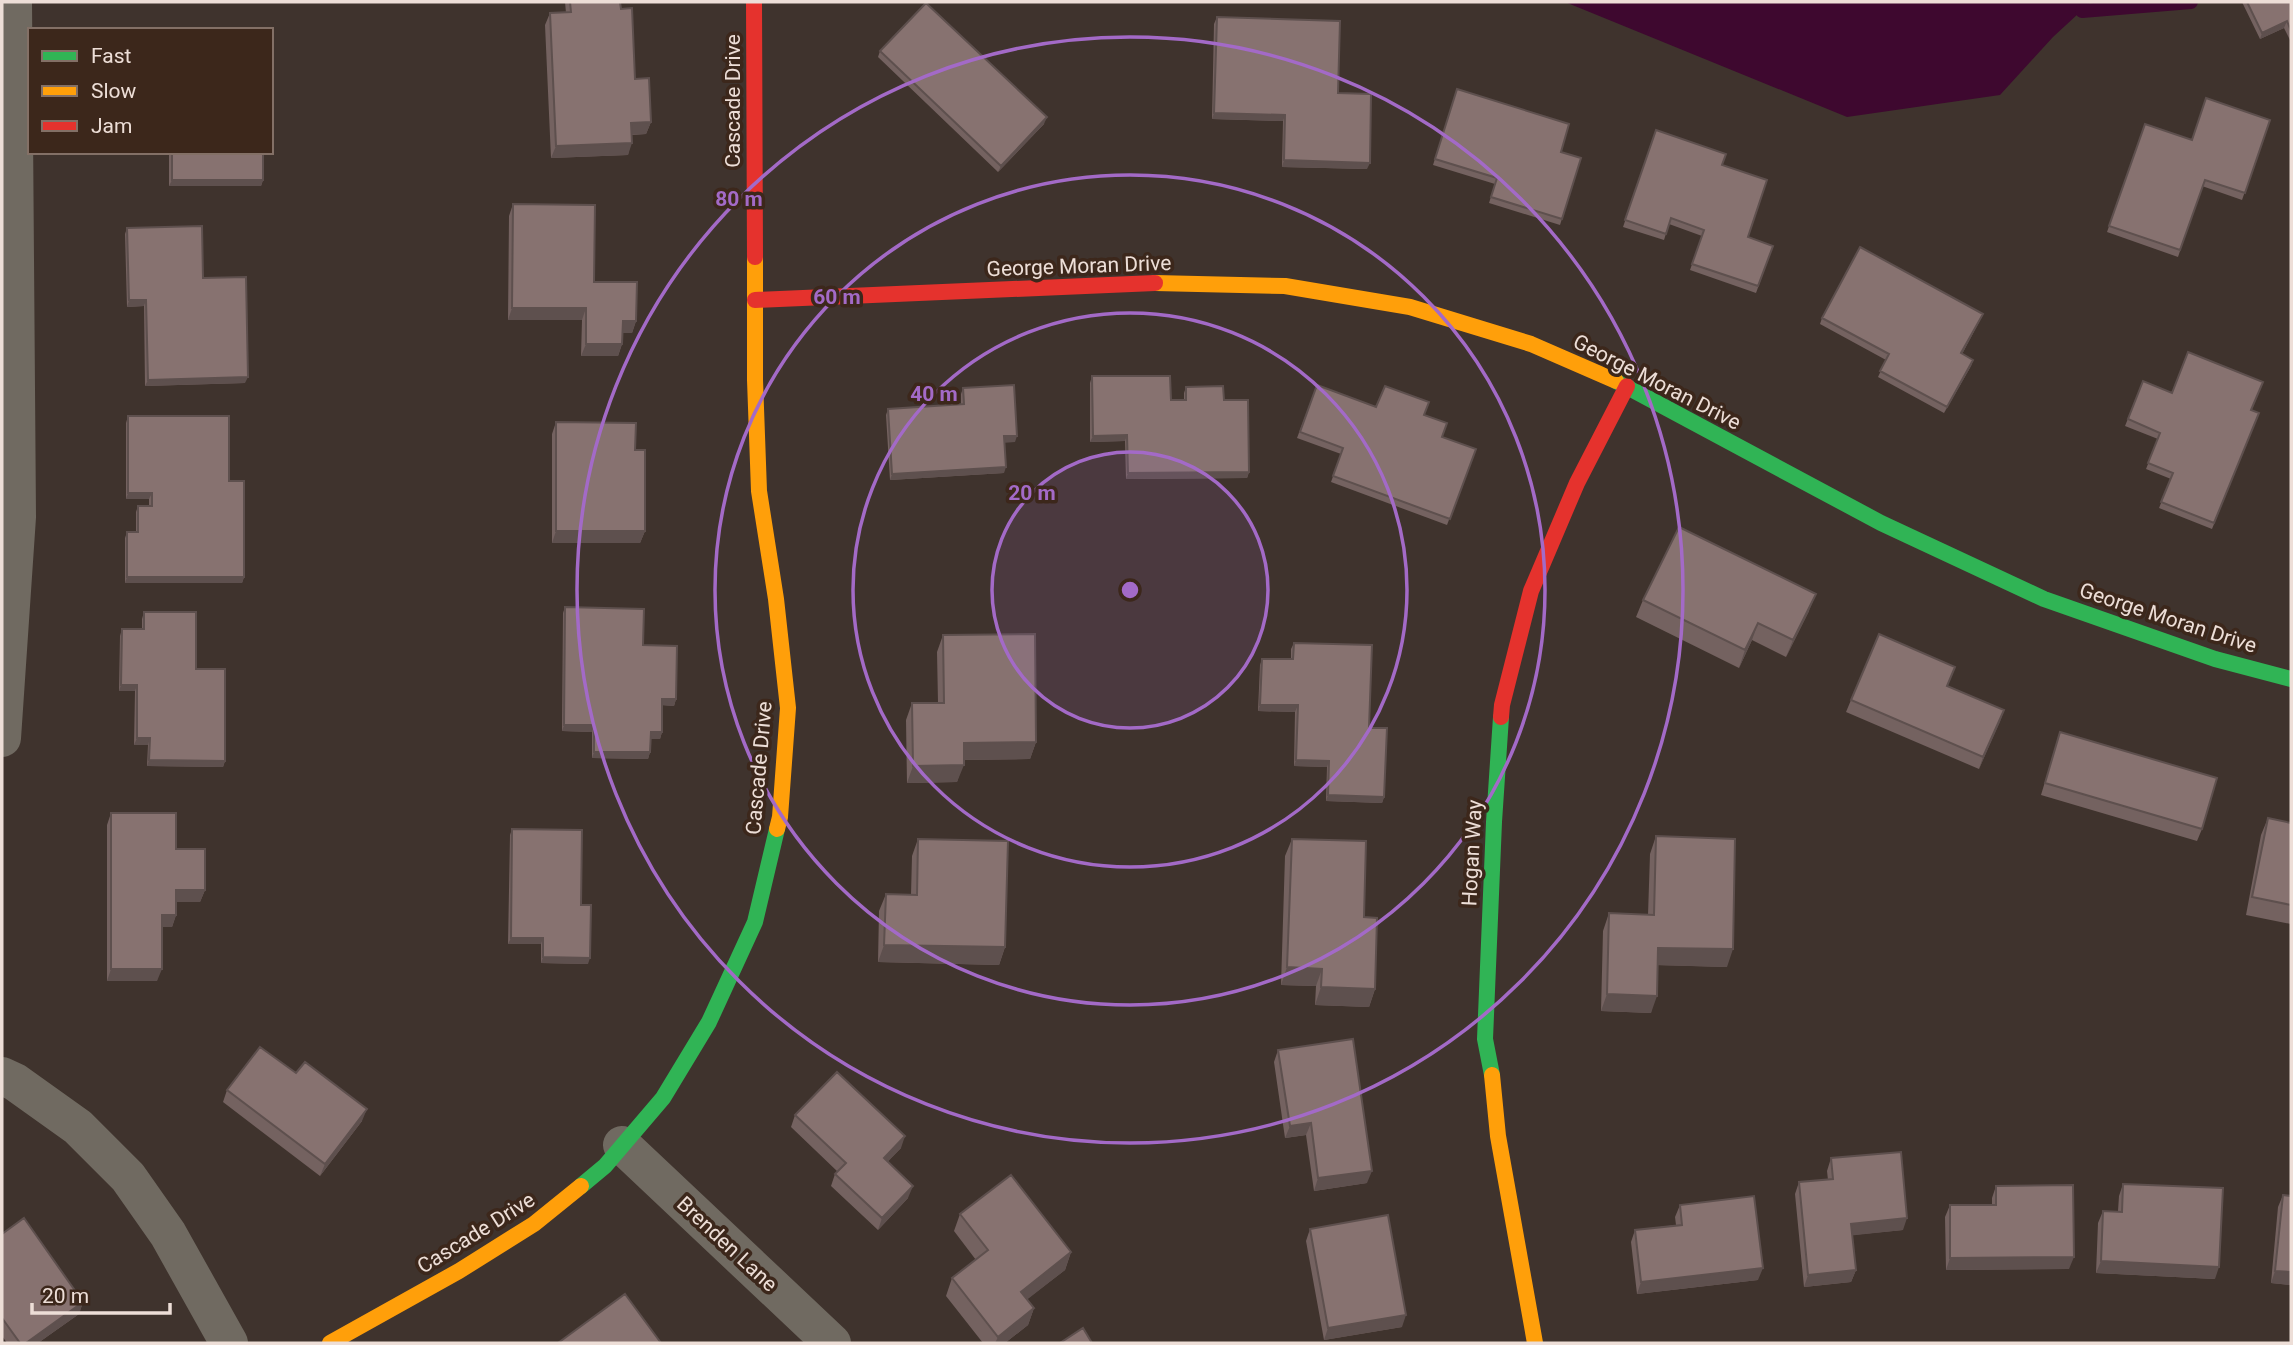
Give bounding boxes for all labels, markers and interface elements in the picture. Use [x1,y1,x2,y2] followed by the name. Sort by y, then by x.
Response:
[28,28,273,154] legend
[721,34,745,168] street label: Cascade Drive
[91,44,132,68] text: Fast
[91,79,137,103] text: Slow
[91,114,132,138] text: Jam
[715,187,763,211] text: 80 m
[986,251,1172,281] street label: George Moran Drive
[813,285,861,309] text: 60 m
[1569,329,1745,435] street label: George Moran Drive
[910,382,958,406] text: 40 m
[1008,481,1056,505] text: 20 m
[1118,578,1142,602] centre of rings
[2076,578,2260,658] street label: George Moran Drive
[741,700,777,836] street label: Cascade Drive
[1457,799,1487,907] street label: Hogan Way
[413,1187,539,1279] street label: Cascade Drive
[672,1192,782,1296] street label: Brenden Lane
[32,1272,170,1316] scale bar
[42,1284,89,1308] text: 20 m

